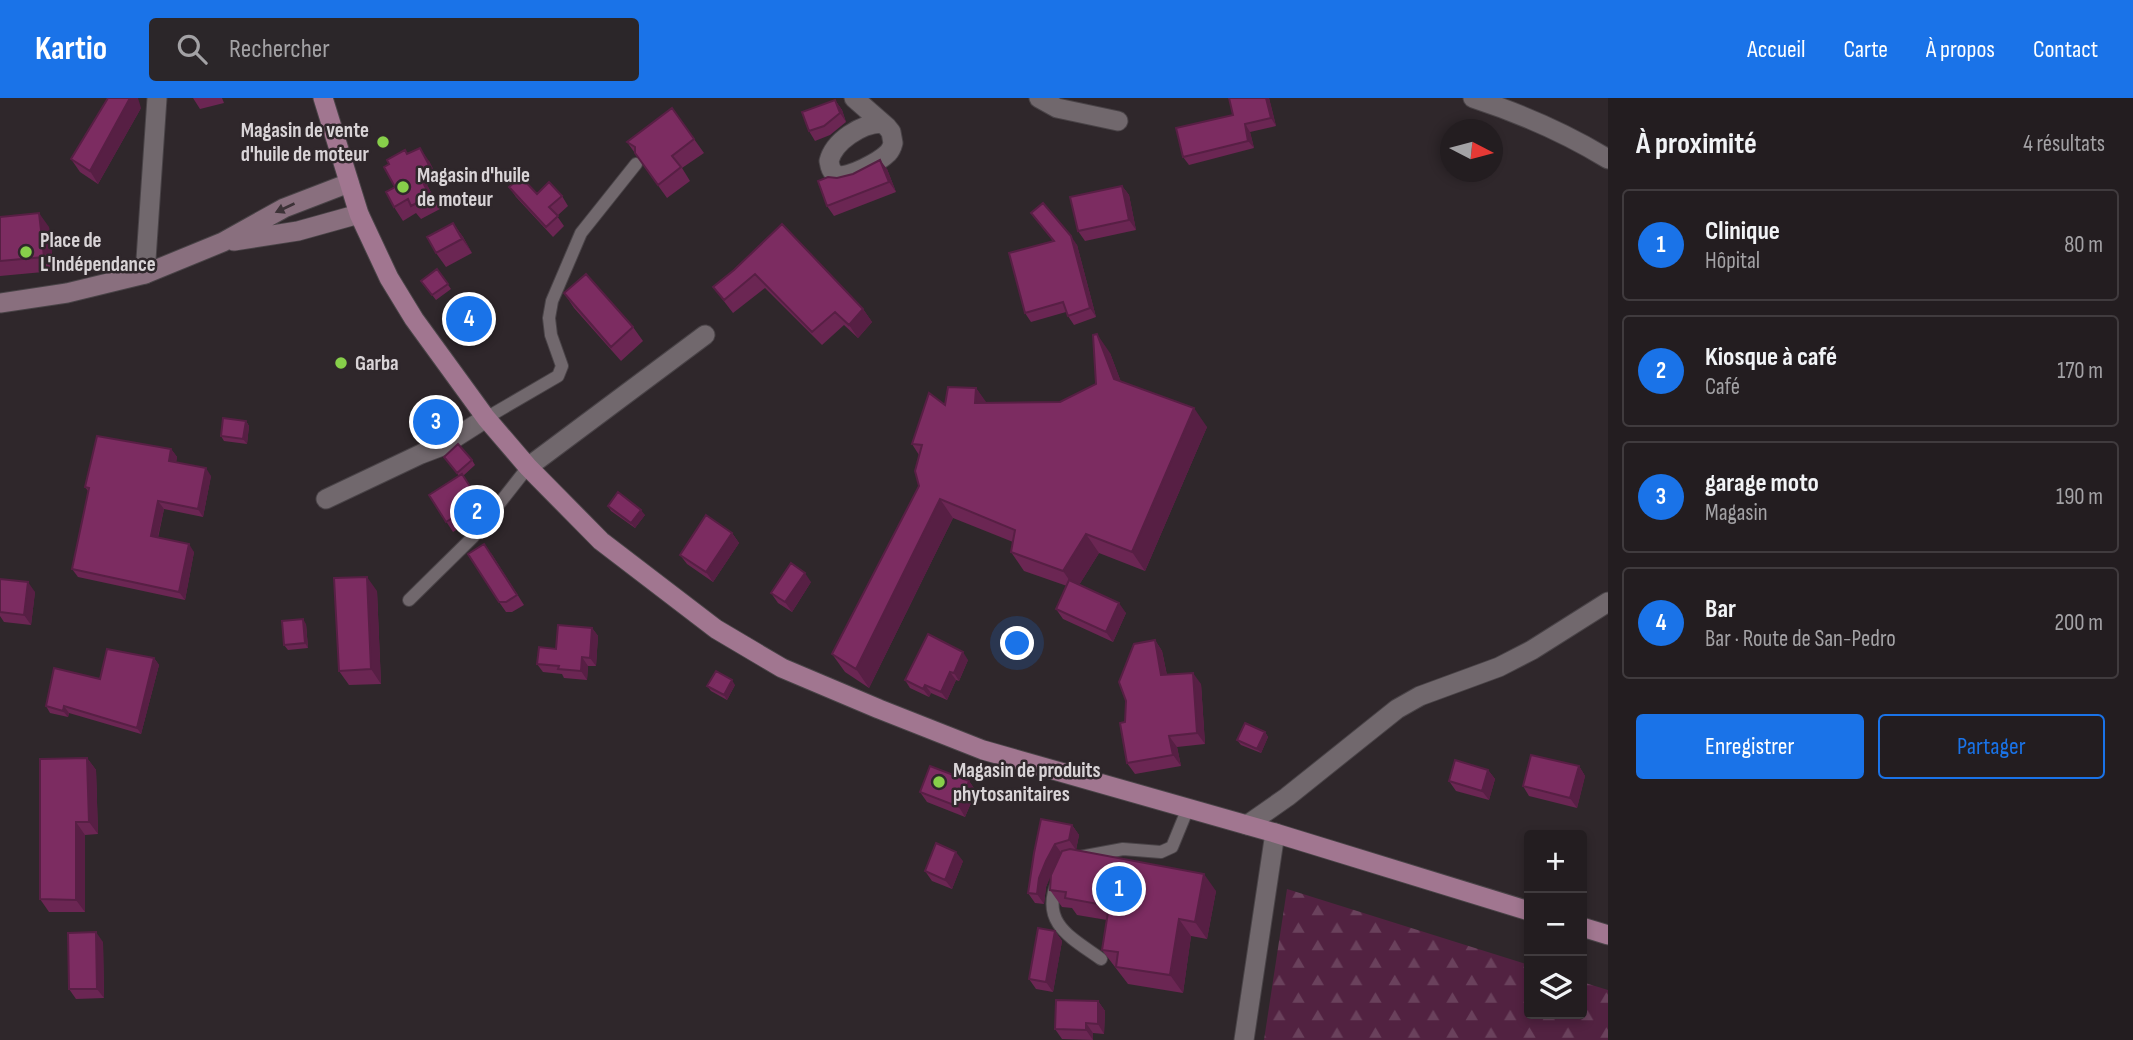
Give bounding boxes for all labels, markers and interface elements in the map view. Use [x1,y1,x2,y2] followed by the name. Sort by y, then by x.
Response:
[149,18,639,81] search box
[35,29,107,69] text: Kartio
[173,30,211,68] icon: search
[229,34,330,65] text: Rechercher
[1747,35,1806,64] text: Accueil
[1844,35,1888,64] text: Carte
[1926,35,1995,64] text: À propos
[2033,35,2098,64] text: Contact
[241,118,370,167] place label: Magasin de vente d'huile de moteur
[1440,119,1503,182] north arrow
[1636,126,1757,162] text: À proximité
[2023,130,2105,158] text: 4 résultats
[375,134,391,150] marker: Magasin de vente d'huile de moteur
[417,163,530,212] place label: Magasin d'huile de moteur
[395,179,411,195] marker: Magasin d'huile de moteur
[275,202,295,214] one-way arrow
[1705,216,1780,247] text: Clinique
[40,228,156,277] place label: Place de L'Indépendance
[1656,231,1666,259] text: 1
[2064,231,2103,259] text: 80 m
[18,244,34,260] marker: Place de L'Indépendance
[1705,247,1760,275] text: Hôpital
[446,293,492,345] pin: 4
[1705,342,1837,373] text: Kiosque à café
[355,351,399,376] place label: Garba
[333,355,349,371] marker: Garba
[1656,357,1666,385] text: 2
[2057,357,2103,385] text: 170 m
[1705,373,1740,401] text: Café
[413,396,459,448] pin: 3
[1705,468,1819,499] text: garage moto
[1656,483,1666,511] text: 3
[2056,483,2103,511] text: 190 m
[454,486,500,538] pin: 2
[1705,499,1768,527] text: Magasin
[1705,594,1736,625] text: Bar
[1656,609,1666,637] text: 4
[2055,609,2103,637] text: 200 m
[1705,625,1896,653] text: Bar · Route de San-Pedro
[1000,626,1034,660] your location
[1636,714,1864,779] button: Enregistrer
[1878,714,2105,779] button: Partager
[953,758,1101,807] place label: Magasin de produits phytosanitaires
[931,774,947,790] marker: Magasin de produits phytosanitaires
[1524,830,1587,1019] map controls
[1524,830,1587,893] button: +
[1096,863,1142,915] pin: 1
[1524,893,1587,956] button: −
[1524,956,1587,1019] button: layers

